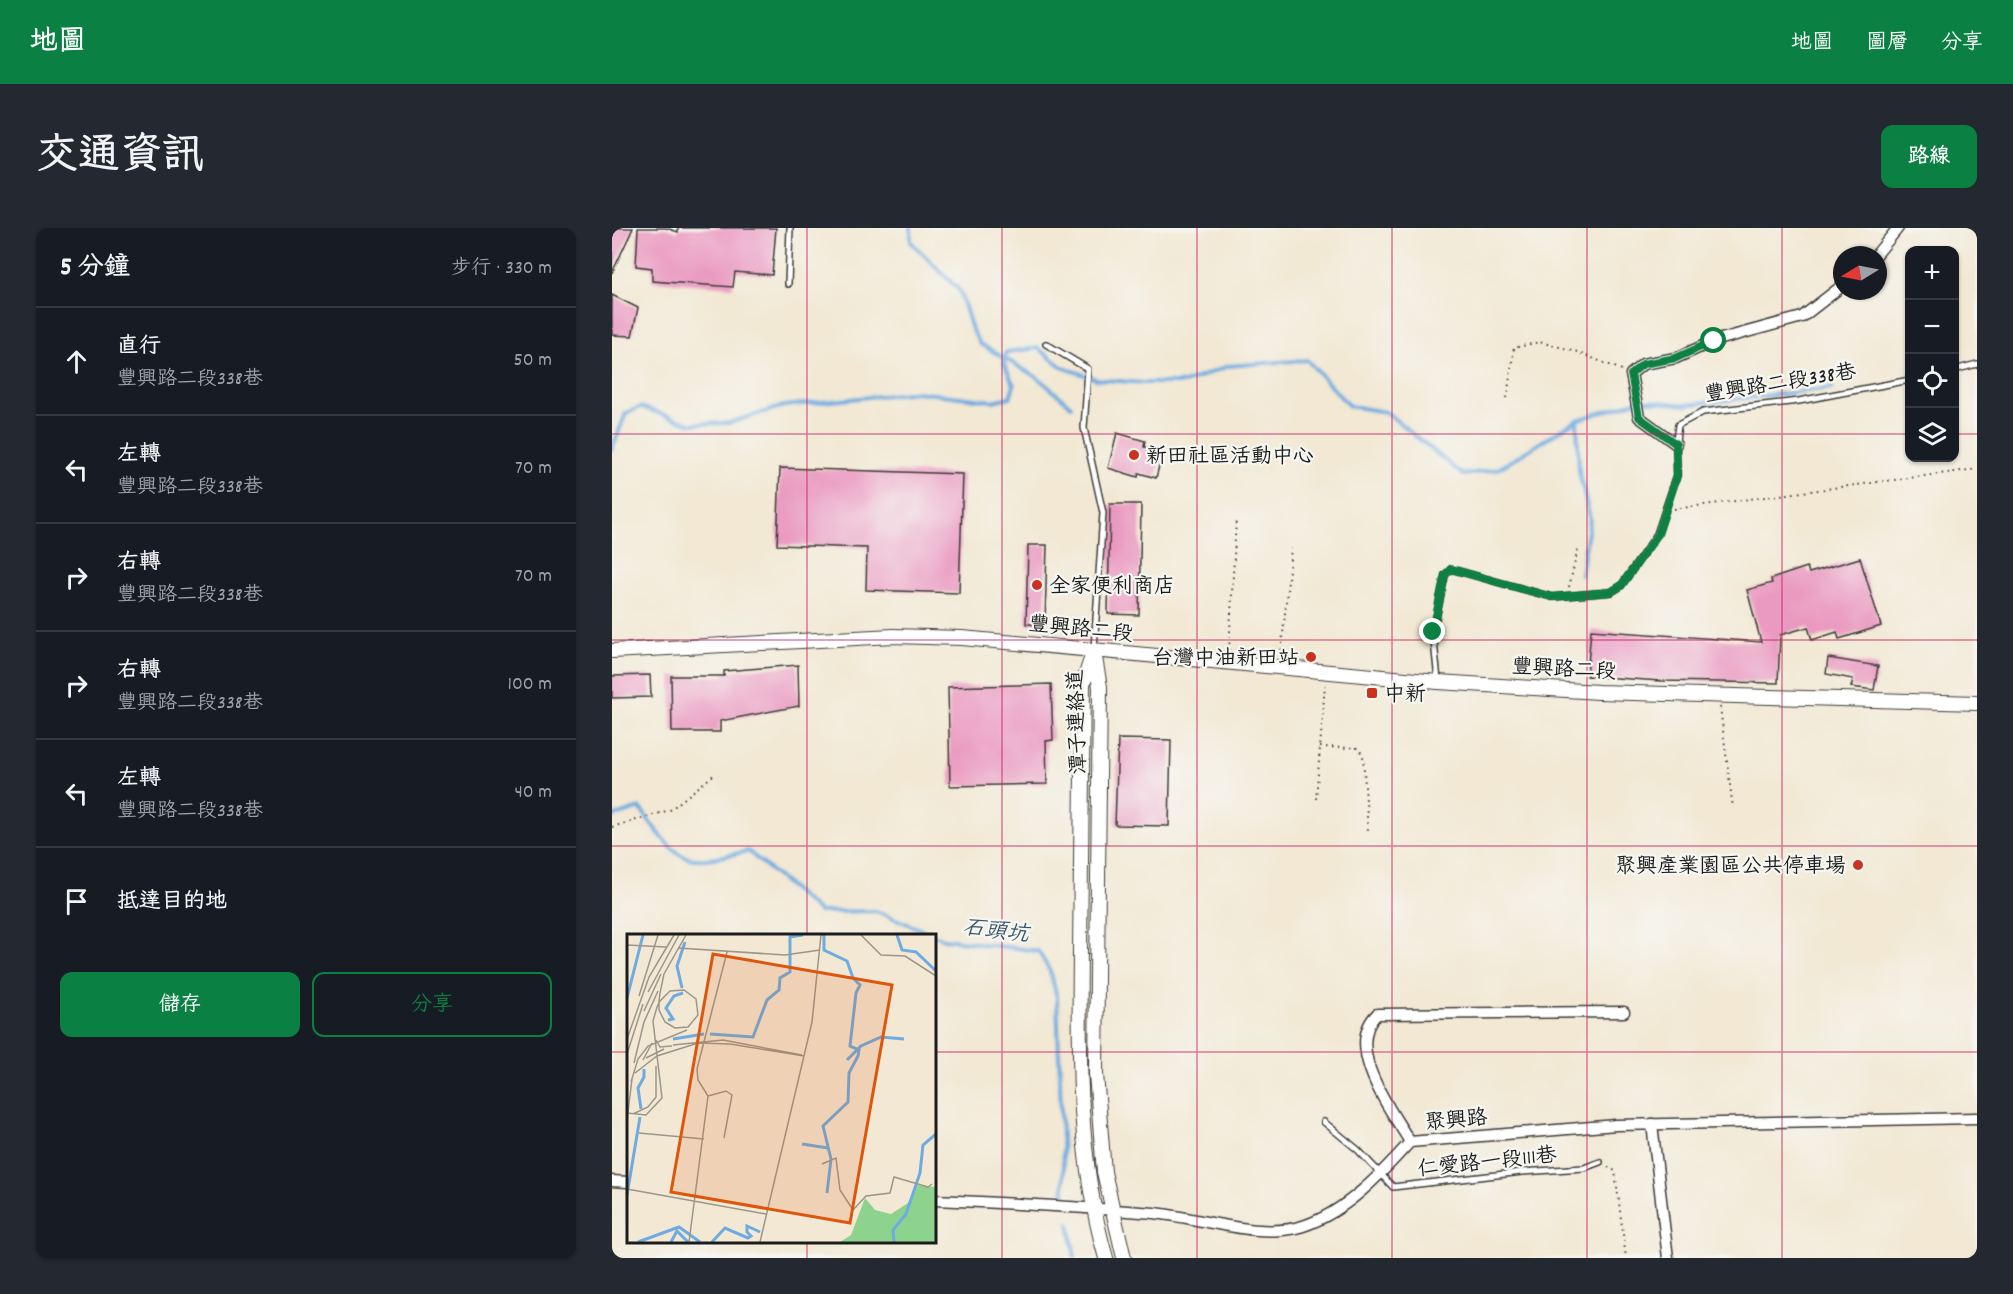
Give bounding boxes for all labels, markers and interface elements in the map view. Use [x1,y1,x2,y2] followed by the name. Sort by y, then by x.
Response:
[30,24,86,64] text: 地圖
[1791,29,1833,59] text: 地圖
[1866,29,1908,59] text: 圖層
[1941,29,1983,59] text: 分享
[1881,125,1977,188] button: 路線
[36,129,204,189] text: 交通資訊
[1833,246,1887,300] north arrow
[1905,246,1959,462] map controls
[1905,246,1959,300] button: +
[60,250,130,287] text: 5 分鐘
[451,255,552,283] text: 步行 · 330 m
[1905,300,1959,354] button: −
[1700,327,1726,353] route start
[117,332,161,363] text: 直行
[60,345,93,378] icon: ahead
[514,347,552,375] text: 50 m
[1905,354,1959,408] button: locate
[1703,358,1858,412] street label: 豐興路二段338巷
[117,366,263,394] text: 豐興路二段338巷
[1905,408,1959,462] button: layers
[117,440,161,471] text: 左轉
[1146,443,1314,473] place label: 新田社區活動中心
[1127,448,1141,462] marker: 新田社區活動中心
[60,453,93,486] icon: left
[515,455,552,483] text: 70 m
[117,474,263,502] text: 豐興路二段338巷
[117,548,161,579] text: 右轉
[60,561,93,594] icon: right
[515,563,552,591] text: 70 m
[1049,573,1175,603] place label: 全家便利商店
[1030,578,1044,592] marker: 全家便利商店
[117,582,263,610] text: 豐興路二段338巷
[1027,611,1134,651] street label: 豐興路二段
[1419,618,1445,644] route end
[1152,645,1299,675] place label: 台灣中油新田站
[1304,650,1318,664] marker: 台灣中油新田站
[1511,653,1617,689] street label: 豐興路二段
[117,656,161,687] text: 右轉
[60,669,93,702] icon: right
[1062,669,1096,775] street label: 潭子連絡道
[508,671,552,699] text: 100 m
[1384,681,1426,711] place label: 中新
[1365,686,1379,700] marker: 中新
[117,690,263,718] text: 豐興路二段338巷
[117,764,161,795] text: 左轉
[60,777,93,810] icon: left
[514,779,552,807] text: 40 m
[117,798,263,826] text: 豐興路二段338巷
[1615,853,1846,883] place label: 聚興產業園區公共停車場
[1851,858,1865,872] marker: 聚興產業園區公共停車場
[60,885,93,918] icon: arrive
[117,887,227,918] text: 抵達目的地
[961,913,1032,952] water label: 石頭坑
[627,934,936,1243] inset map
[60,972,300,1037] button: 儲存
[312,972,552,1037] button: 分享
[1424,1104,1489,1140] street label: 聚興路
[1416,1142,1558,1186] street label: 仁愛路一段111巷

